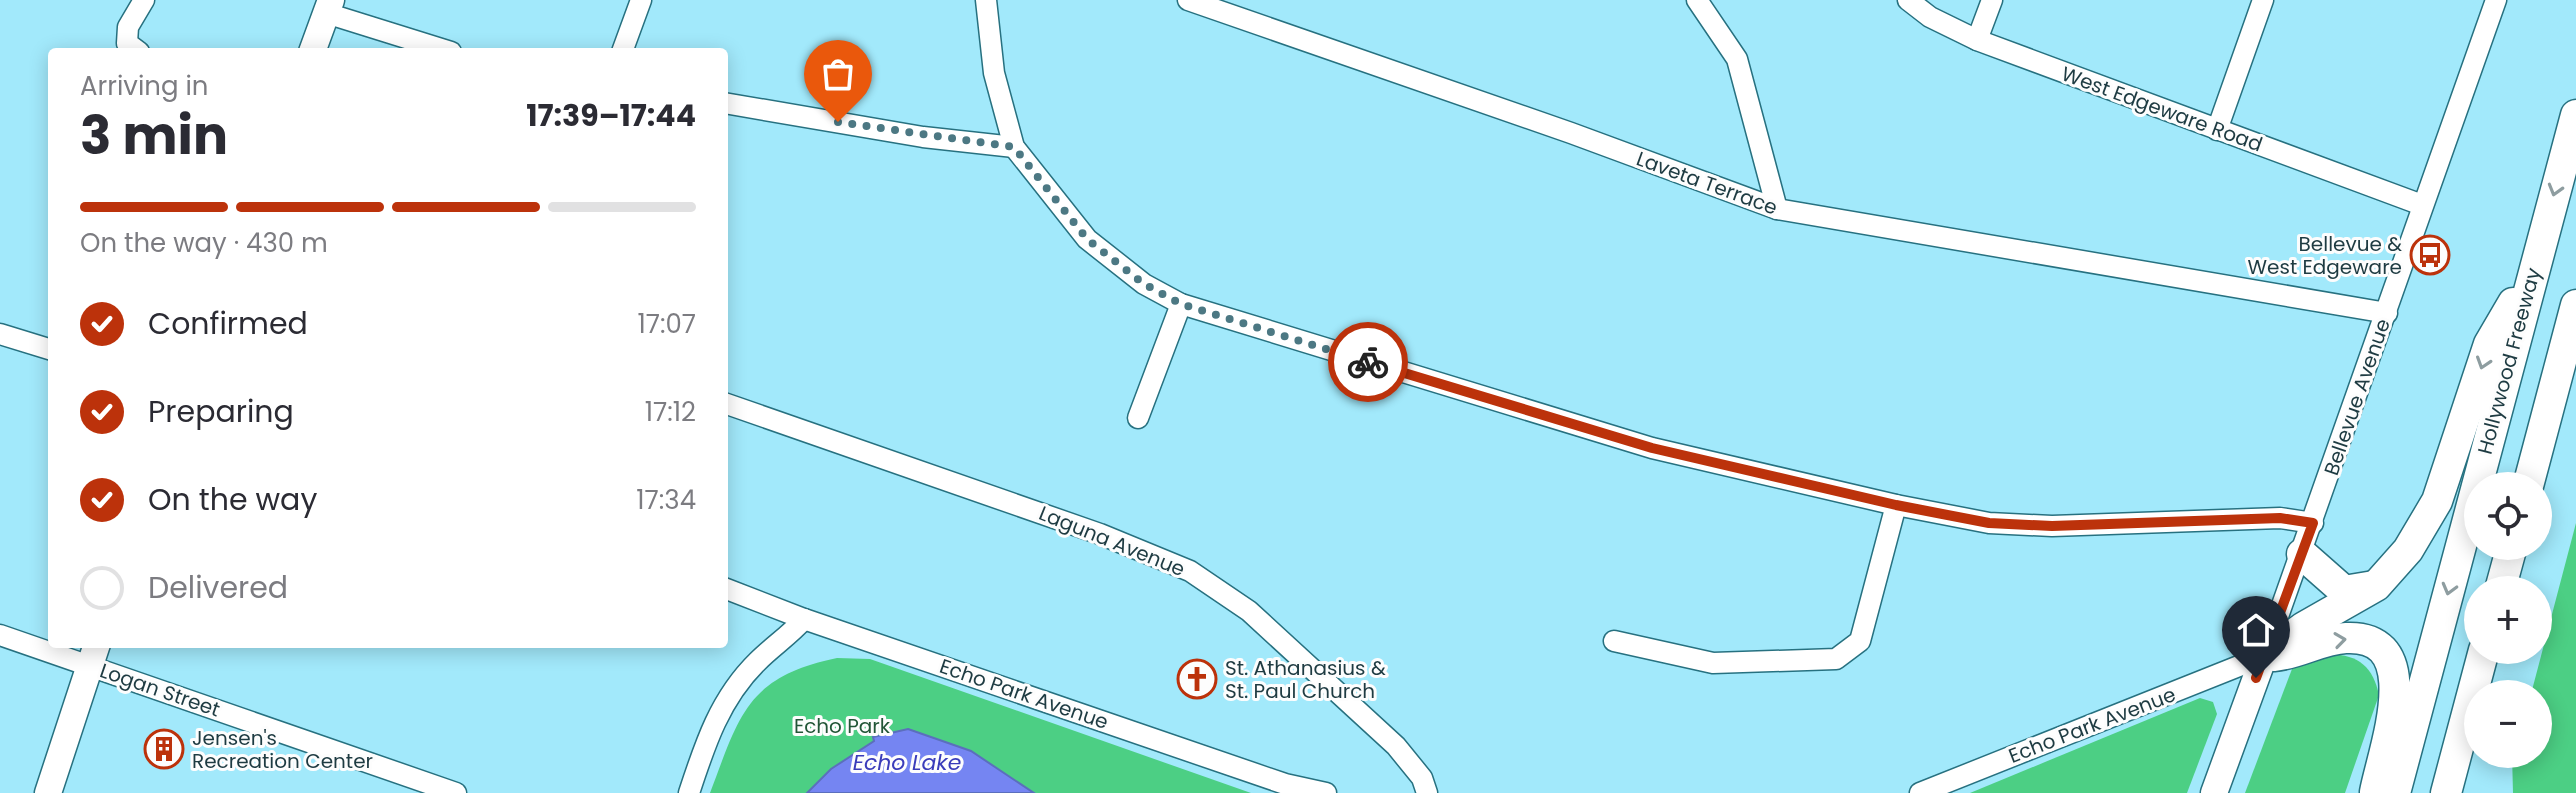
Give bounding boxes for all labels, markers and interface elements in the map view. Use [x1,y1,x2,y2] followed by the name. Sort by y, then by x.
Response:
[804,40,872,122] pin
[816,52,860,96] icon: bag
[2058,60,2266,158] street label: West Edgeware Road
[80,68,209,104] text: Arriving in
[526,94,696,137] text: 17:39–17:44
[80,99,228,172] text: 3 min
[1633,145,1781,221] street label: Laveta Terrace
[2548,183,2564,197] one-way arrow
[80,225,328,261] text: On the way · 430 m
[2248,230,2402,281] place label: Bellevue & West Edgeware
[2409,234,2451,276] bus stop icon: Bellevue & West Edgeware
[2471,265,2547,457] street label: Hollywood Freeway
[80,302,124,346] icon: check
[148,302,308,345] text: Confirmed
[637,306,696,342] text: 17:07
[2317,315,2397,479] street label: Bellevue Avenue
[1328,322,1408,402] courier
[1346,340,1390,384] icon: bike
[2476,355,2492,369] one-way arrow
[80,390,124,434] icon: check
[148,390,294,433] text: Preparing
[645,394,696,430] text: 17:12
[2464,472,2552,768] map controls
[2464,472,2552,560] button: locate
[80,478,124,522] icon: check
[148,478,317,521] text: On the way
[636,482,696,518] text: 17:34
[1035,499,1189,583] street label: Laguna Avenue
[148,566,288,609] text: Delivered
[2464,576,2552,664] button: +
[2441,582,2458,595] one-way arrow
[2222,596,2290,678] pin
[2234,608,2278,652] icon: home
[2334,632,2347,649] one-way arrow
[936,652,1112,736] street label: Echo Park Avenue
[1225,654,1386,705] place label: St. Athanasius & St. Paul Church
[96,656,224,724] street label: Logan Street
[1176,658,1218,700] church icon: St. Athanasius & St. Paul Church
[2005,680,2179,770] street label: Echo Park Avenue
[2464,680,2552,768] button: −
[794,712,891,740] park label: Echo Park
[192,724,373,775] place label: Jensen's Recreation Center
[143,728,185,770] building icon: Jensen's Recreation Center
[853,747,961,778] water label: Echo Lake

